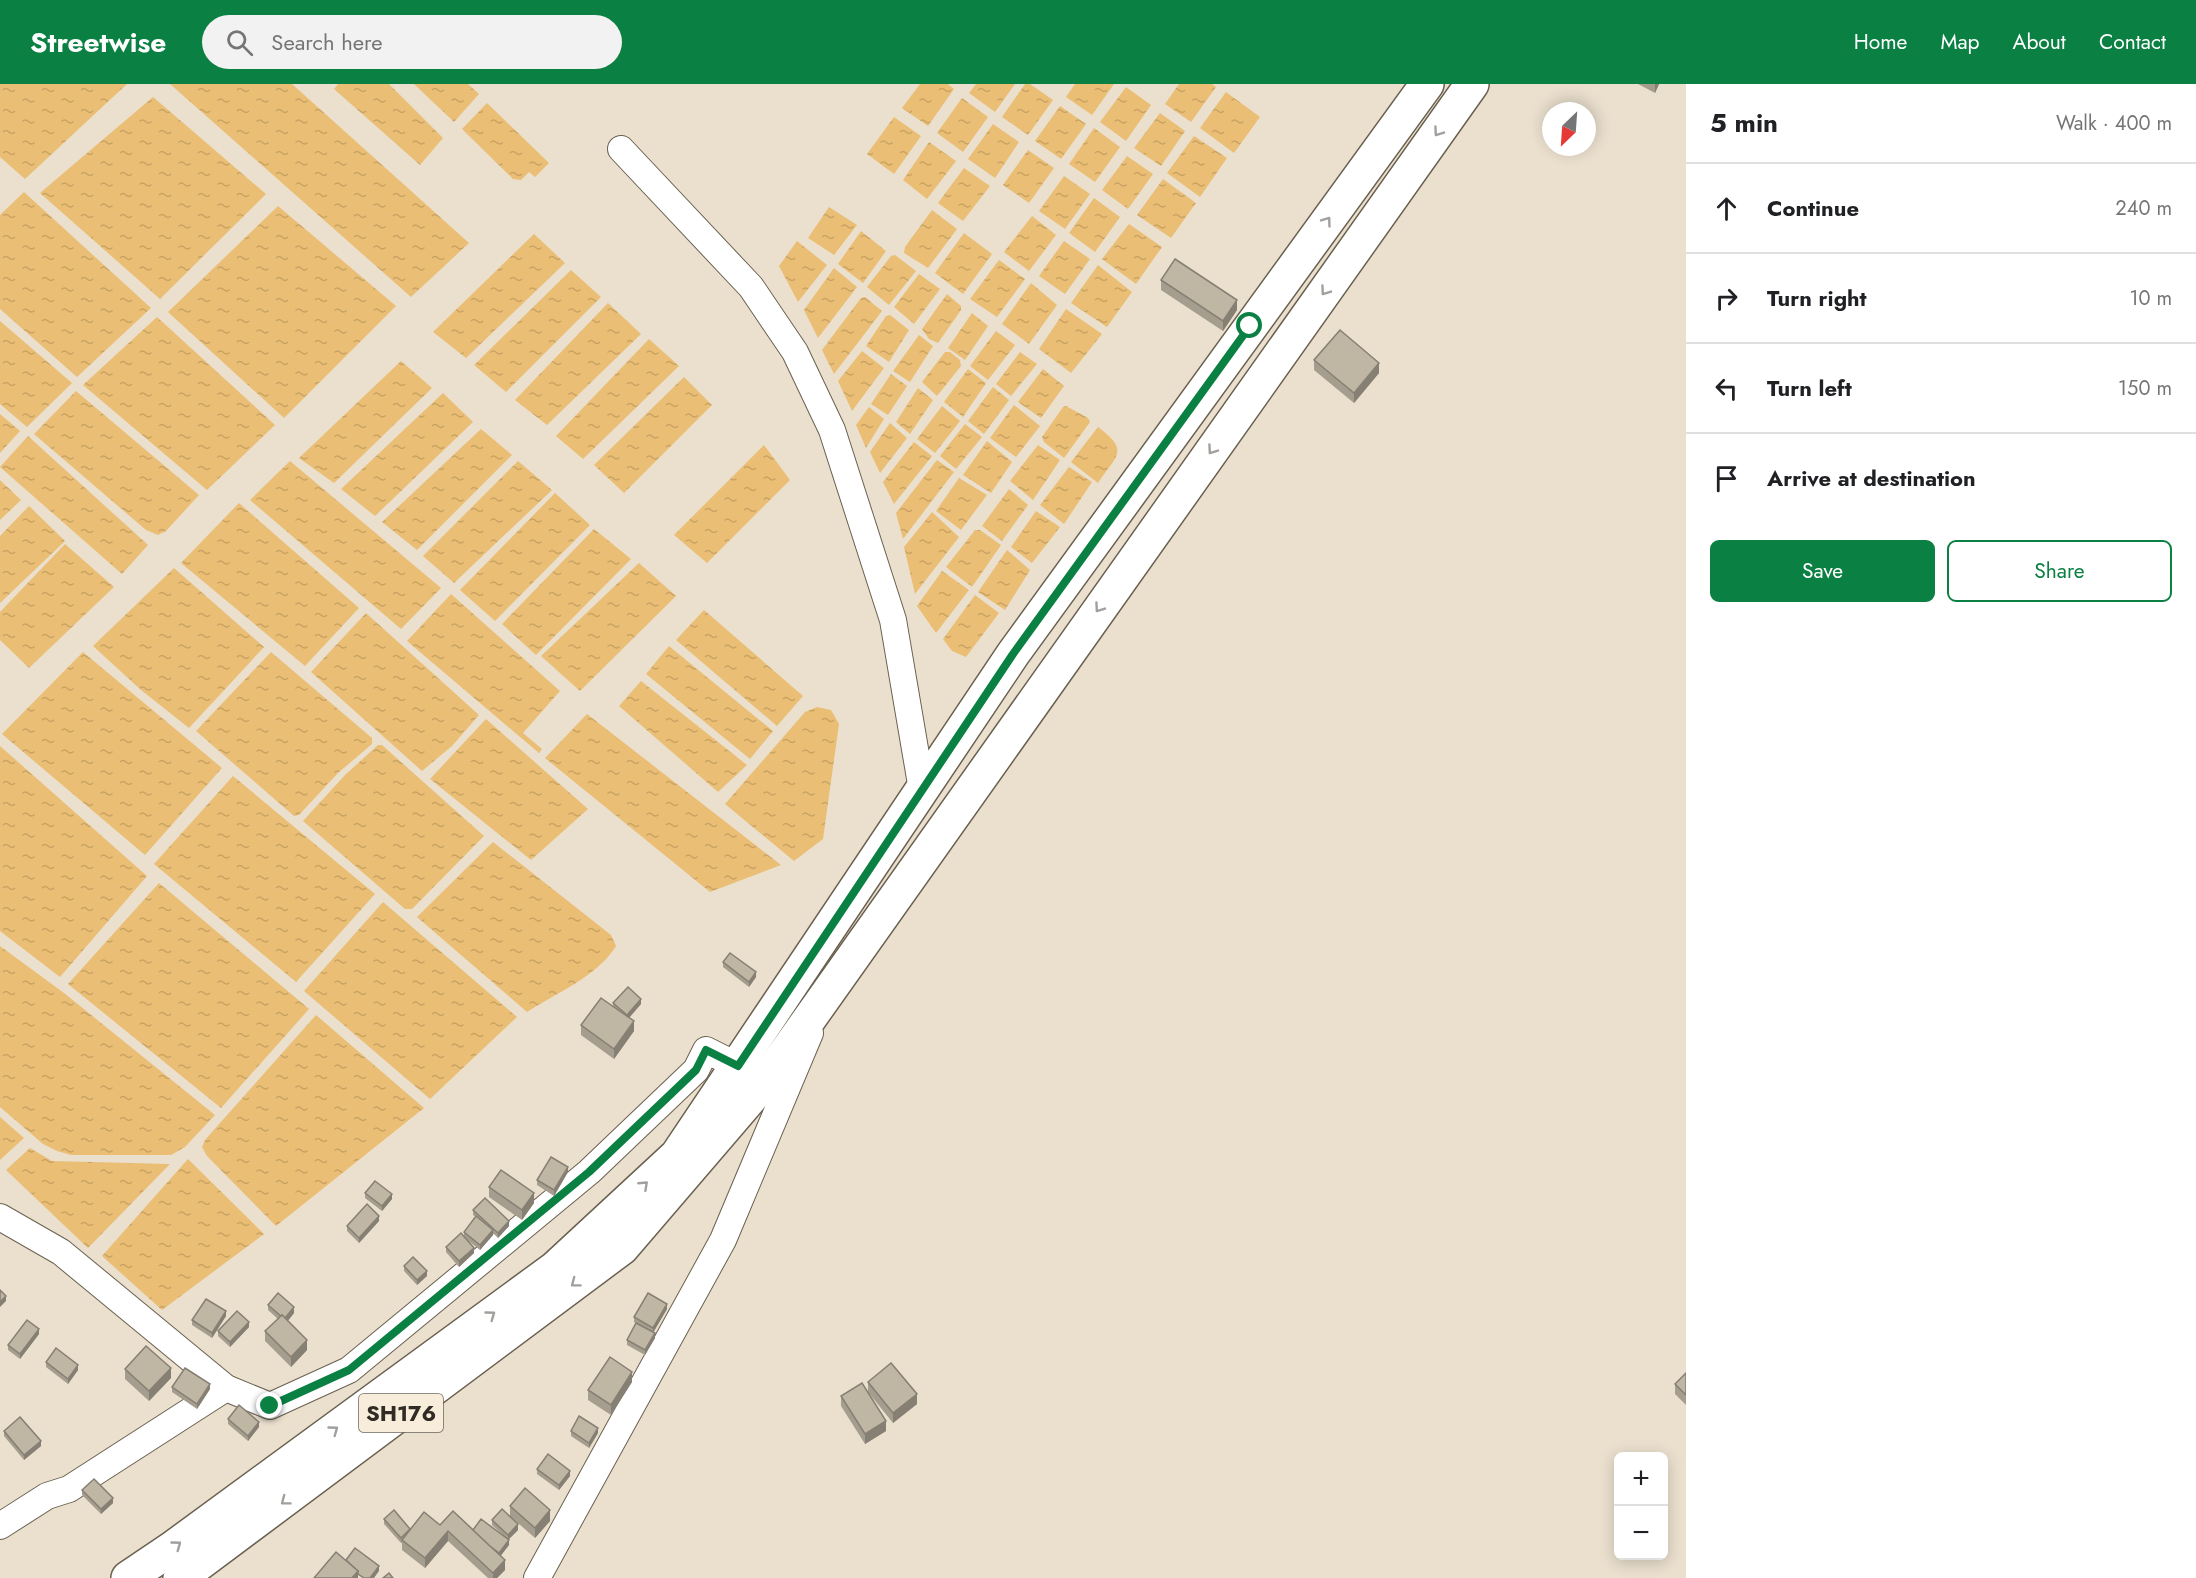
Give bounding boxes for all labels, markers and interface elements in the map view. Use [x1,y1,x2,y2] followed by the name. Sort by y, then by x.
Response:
[202,15,622,69] search box
[30,22,166,63] text: Streetwise
[223,26,256,59] icon: search
[271,26,383,58] text: Search here
[1854,27,1907,57] text: Home
[1940,27,1980,57] text: Map
[2013,27,2066,57] text: About
[2099,27,2166,57] text: Contact
[1542,102,1596,156] north arrow
[1710,104,1778,142] text: 5 min
[2056,109,2172,138] text: Walk · 400 m
[1434,125,1445,136] one-way arrow
[1710,192,1743,225] icon: ahead
[1767,192,1859,224] text: Continue
[2115,194,2172,223] text: 240 m
[1319,217,1330,228] one-way arrow
[1710,282,1743,315] icon: right
[1767,282,1867,314] text: Turn right
[1321,284,1332,295] one-way arrow
[2129,284,2172,313] text: 10 m
[1236,312,1262,338] route start
[1710,372,1743,405] icon: left
[1767,372,1852,404] text: Turn left
[2118,374,2172,403] text: 150 m
[1208,443,1219,454] one-way arrow
[1710,462,1743,495] icon: arrive
[1767,462,1976,494] text: Arrive at destination
[1710,540,1935,602] button: Save
[1947,540,2172,602] button: Share
[1095,602,1106,613] one-way arrow
[638,1181,648,1192] one-way arrow
[571,1275,582,1286] one-way arrow
[485,1311,496,1322] one-way arrow
[256,1392,282,1418] route end
[359,1394,443,1432] road number: SH176
[327,1426,338,1437] one-way arrow
[1614,1452,1668,1560] map controls
[1614,1452,1668,1506] button: +
[281,1493,292,1504] one-way arrow
[1614,1506,1668,1560] button: −
[170,1541,181,1552] one-way arrow

